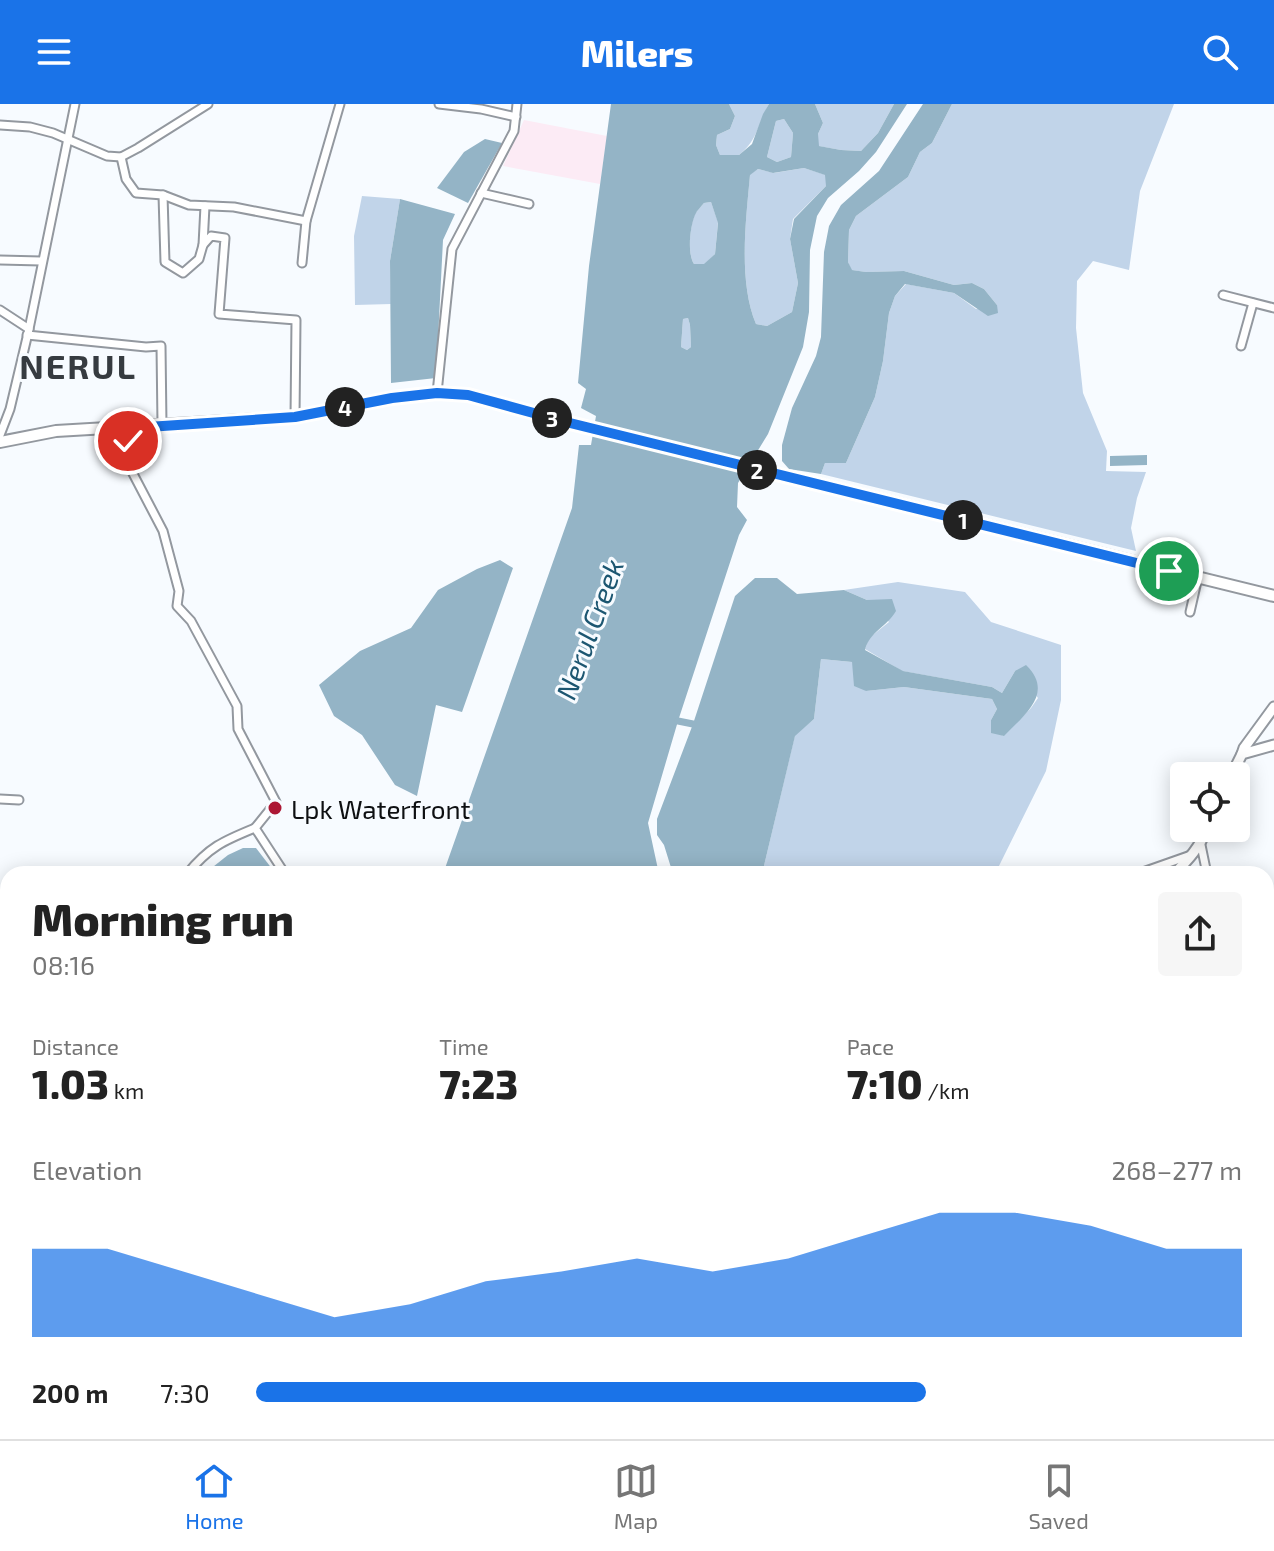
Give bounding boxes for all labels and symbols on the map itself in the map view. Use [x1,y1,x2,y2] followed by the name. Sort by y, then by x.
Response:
[19,345,137,386] district label: NERUL
[325,387,365,427] pin: 4
[532,398,572,438] pin: 3
[94,407,162,475] pin
[737,450,777,490] pin: 2
[943,500,983,540] pin: 1
[1135,537,1203,605] pin
[548,554,630,704] water label: Nerul Creek
[291,793,471,824] place label: Lpk Waterfront
[266,799,284,817] marker: Lpk Waterfront

